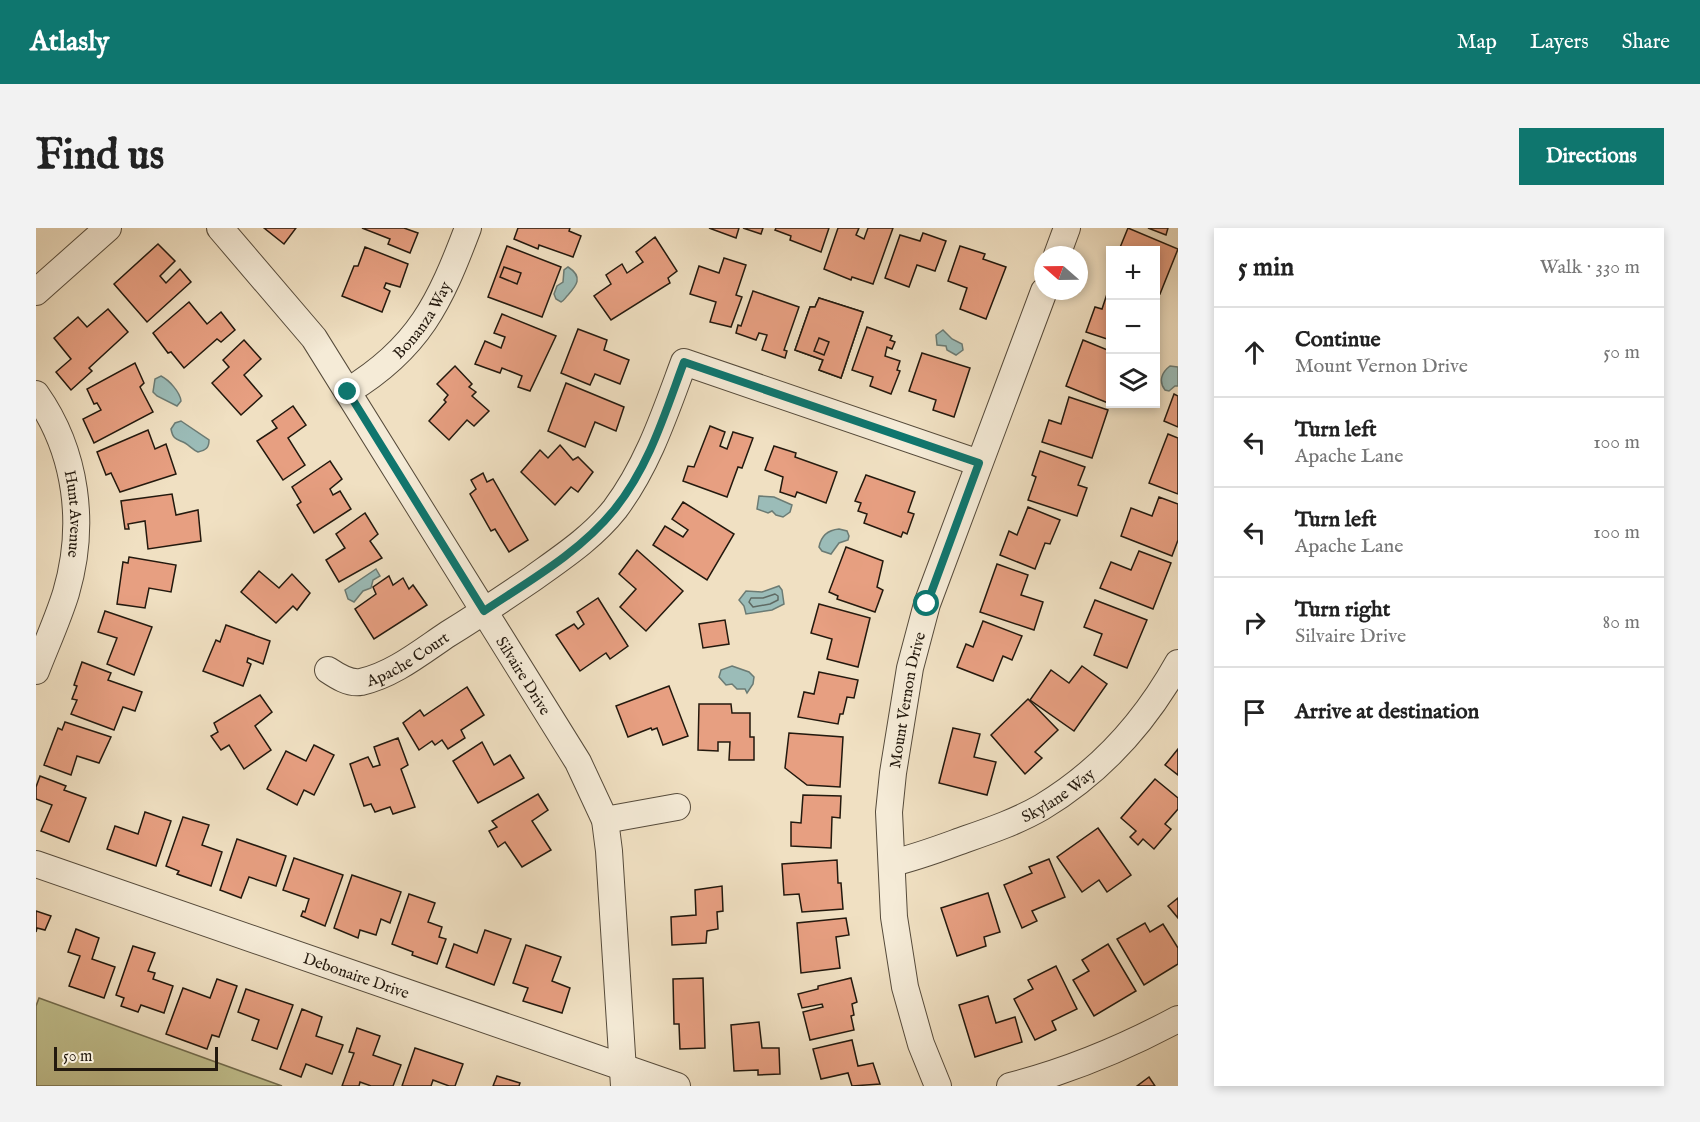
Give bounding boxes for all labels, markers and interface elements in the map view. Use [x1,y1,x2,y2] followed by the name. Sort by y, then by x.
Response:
[30,25,109,60] text: Atlasly
[1457,29,1497,56] text: Map
[1530,29,1589,56] text: Layers
[1622,29,1670,56] text: Share
[1519,128,1664,185] button: Directions
[36,130,164,183] text: Find us
[1034,246,1088,300] north arrow
[1106,246,1160,408] map controls
[1106,246,1160,300] button: +
[1238,251,1294,284] text: 5 min
[1540,255,1640,280] text: Walk · 330 m
[390,279,457,364] street label: Bonanza Way
[1106,300,1160,354] button: −
[1295,326,1381,354] text: Continue
[1238,336,1271,369] icon: ahead
[1603,340,1640,365] text: 50 m
[1106,354,1160,408] button: layers
[1295,354,1468,379] text: Mount Vernon Drive
[334,378,360,404] route end
[1295,416,1377,444] text: Turn left
[1238,426,1271,459] icon: left
[1593,430,1640,455] text: 100 m
[1295,444,1403,469] text: Apache Lane
[59,468,84,559] street label: Hunt Avenue
[1295,506,1377,534] text: Turn left
[1238,516,1271,549] icon: left
[1593,520,1640,545] text: 100 m
[1295,534,1403,559] text: Apache Lane
[913,590,939,616] route start
[1295,596,1390,624] text: Turn right
[1238,606,1271,639] icon: right
[1603,610,1640,635] text: 80 m
[1295,624,1406,649] text: Silvaire Drive
[363,628,454,692] street label: Apache Court
[886,630,931,770] street label: Mount Vernon Drive
[490,633,554,719] street label: Silvaire Drive
[1238,696,1271,729] icon: arrive
[1295,698,1479,726] text: Arrive at destination
[1019,765,1100,828] street label: Skylane Way
[300,949,411,1004] street label: Debonaire Drive
[54,1044,218,1072] scale bar
[63,1047,92,1067] text: 50 m

